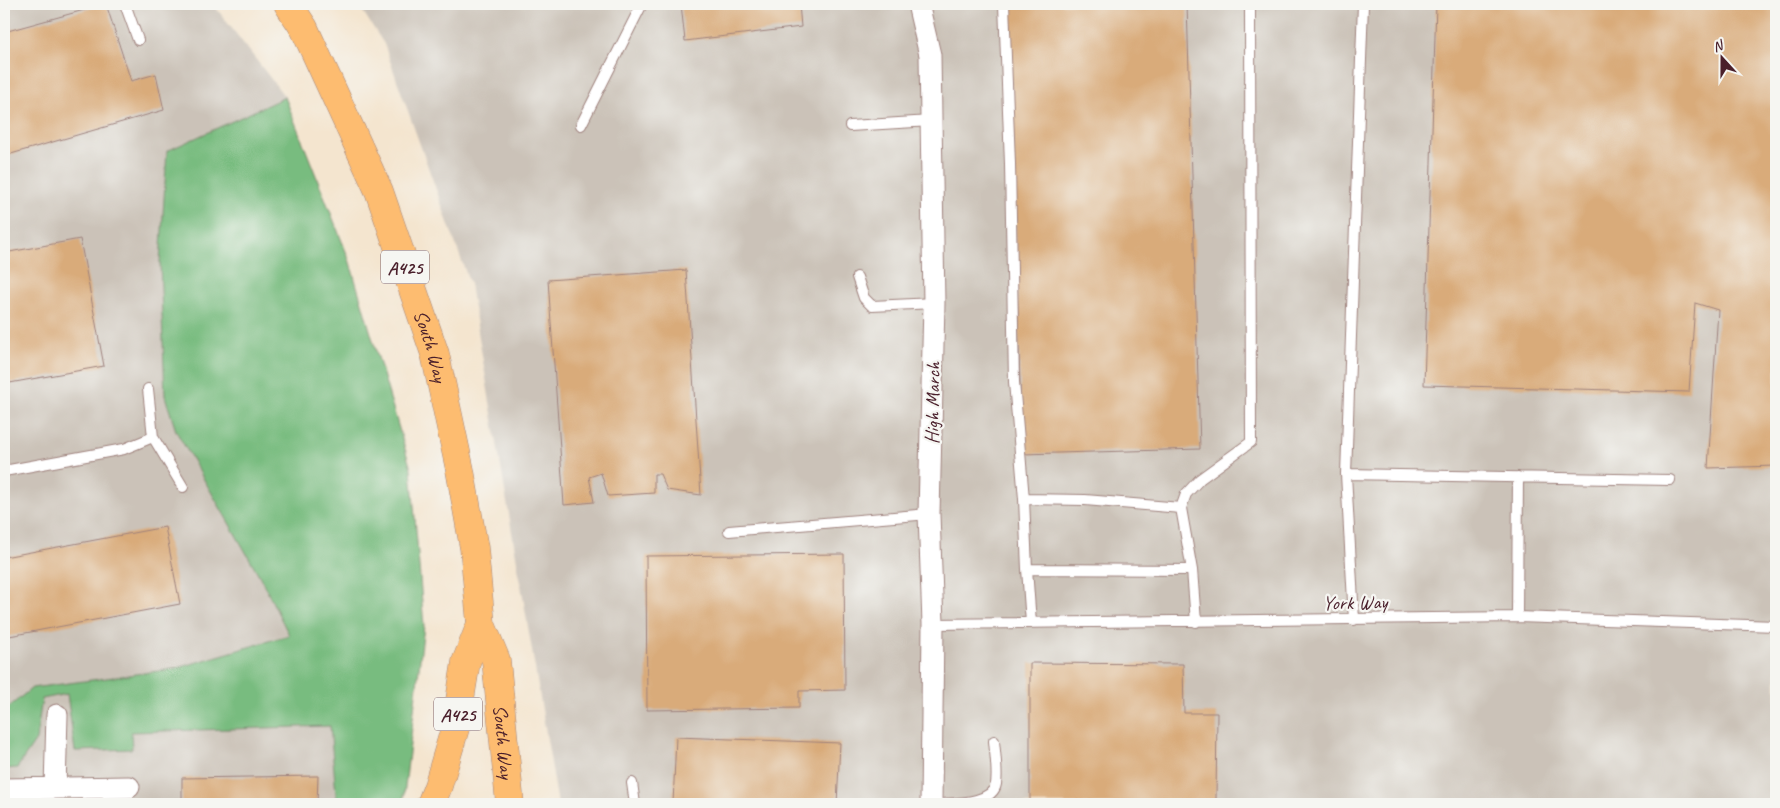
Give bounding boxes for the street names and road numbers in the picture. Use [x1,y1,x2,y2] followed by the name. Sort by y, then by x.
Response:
[381,250,429,284] road number: A425
[408,307,453,387] street label: South Way
[919,361,946,444] street label: High March
[1323,589,1390,616] street label: York Way
[434,698,482,731] road number: A425
[487,704,520,782] street label: South Way

